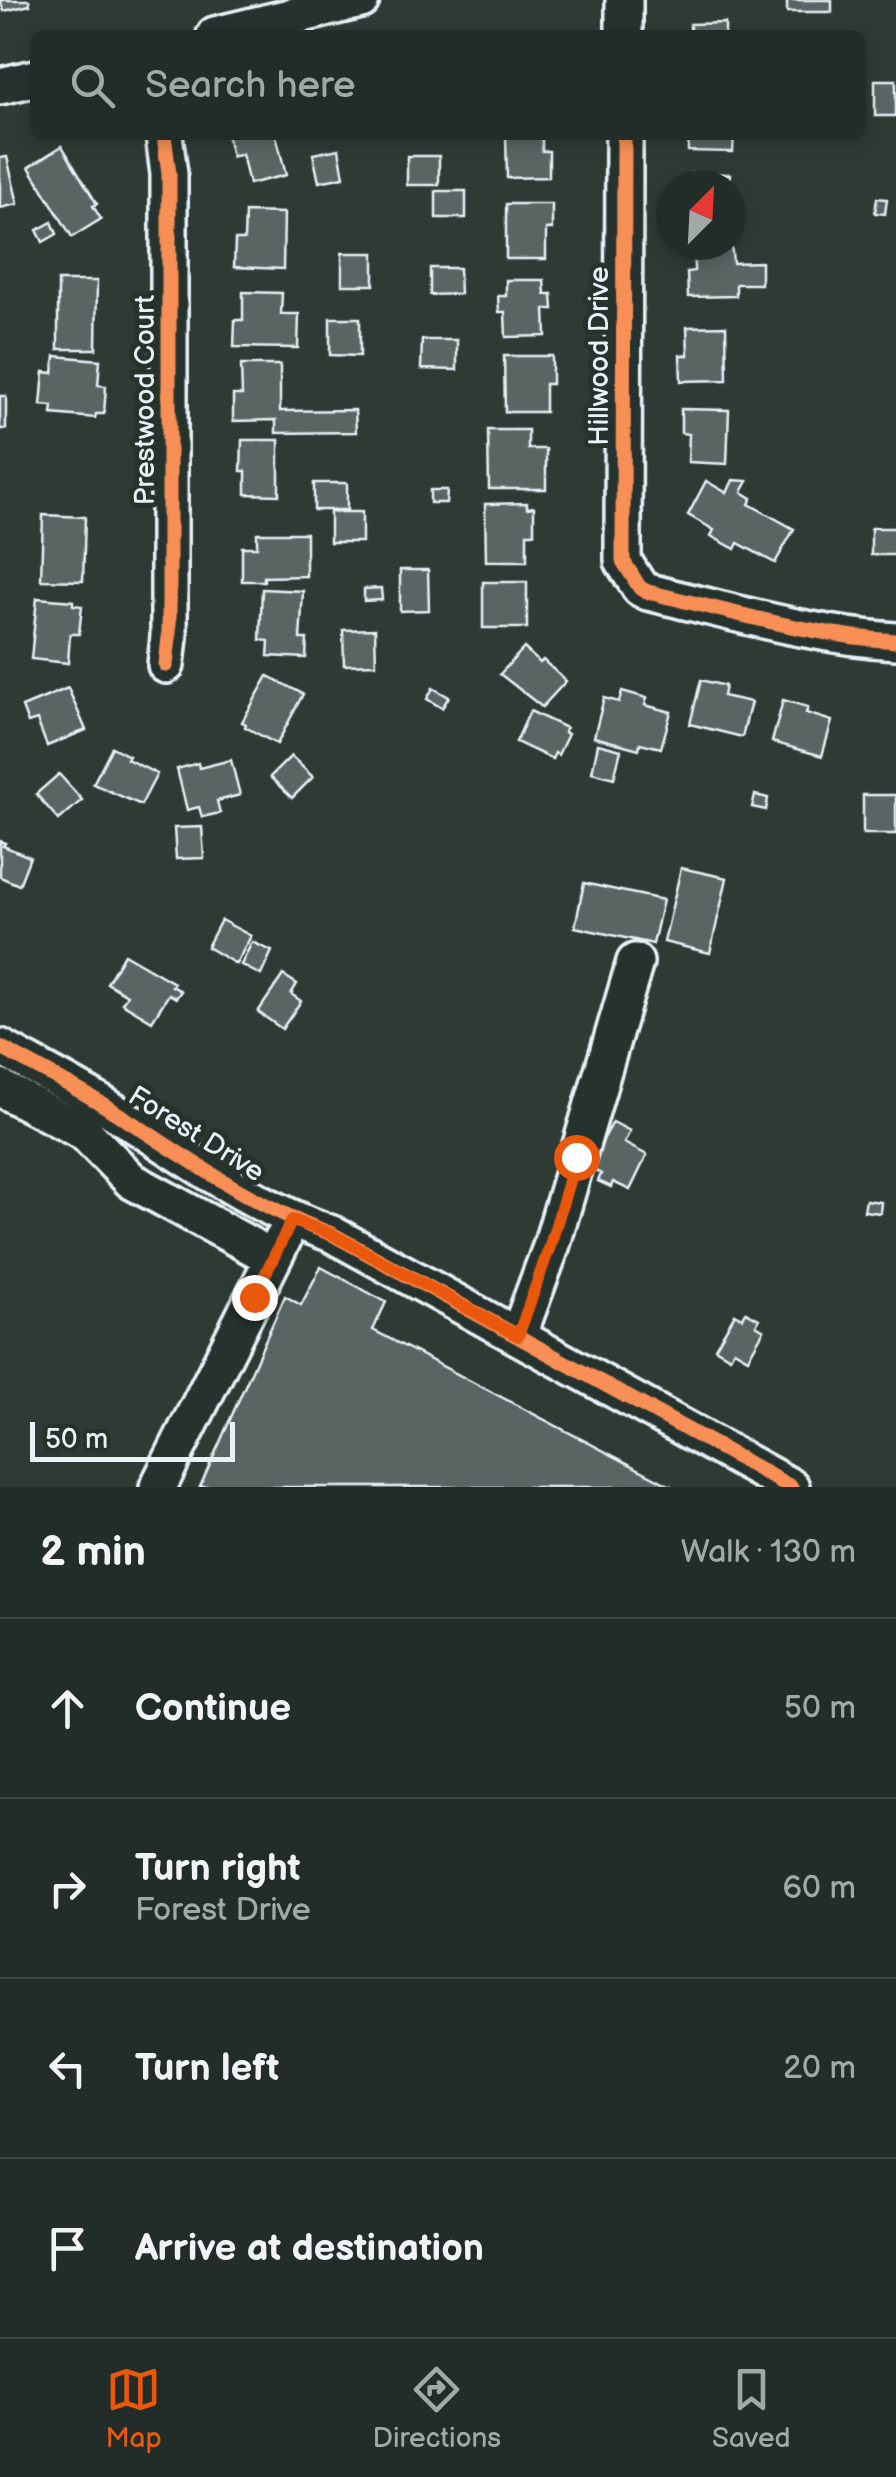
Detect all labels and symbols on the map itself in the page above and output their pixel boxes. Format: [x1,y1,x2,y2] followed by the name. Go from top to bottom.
[656,170,746,260] north arrow
[583,266,616,446] street label: Hillwood Drive
[129,294,162,505] street label: Prestwood Court
[122,1080,270,1189] street label: Forest Drive
[554,1135,600,1181] route start
[232,1275,278,1321] route end
[30,1417,235,1462] scale bar

